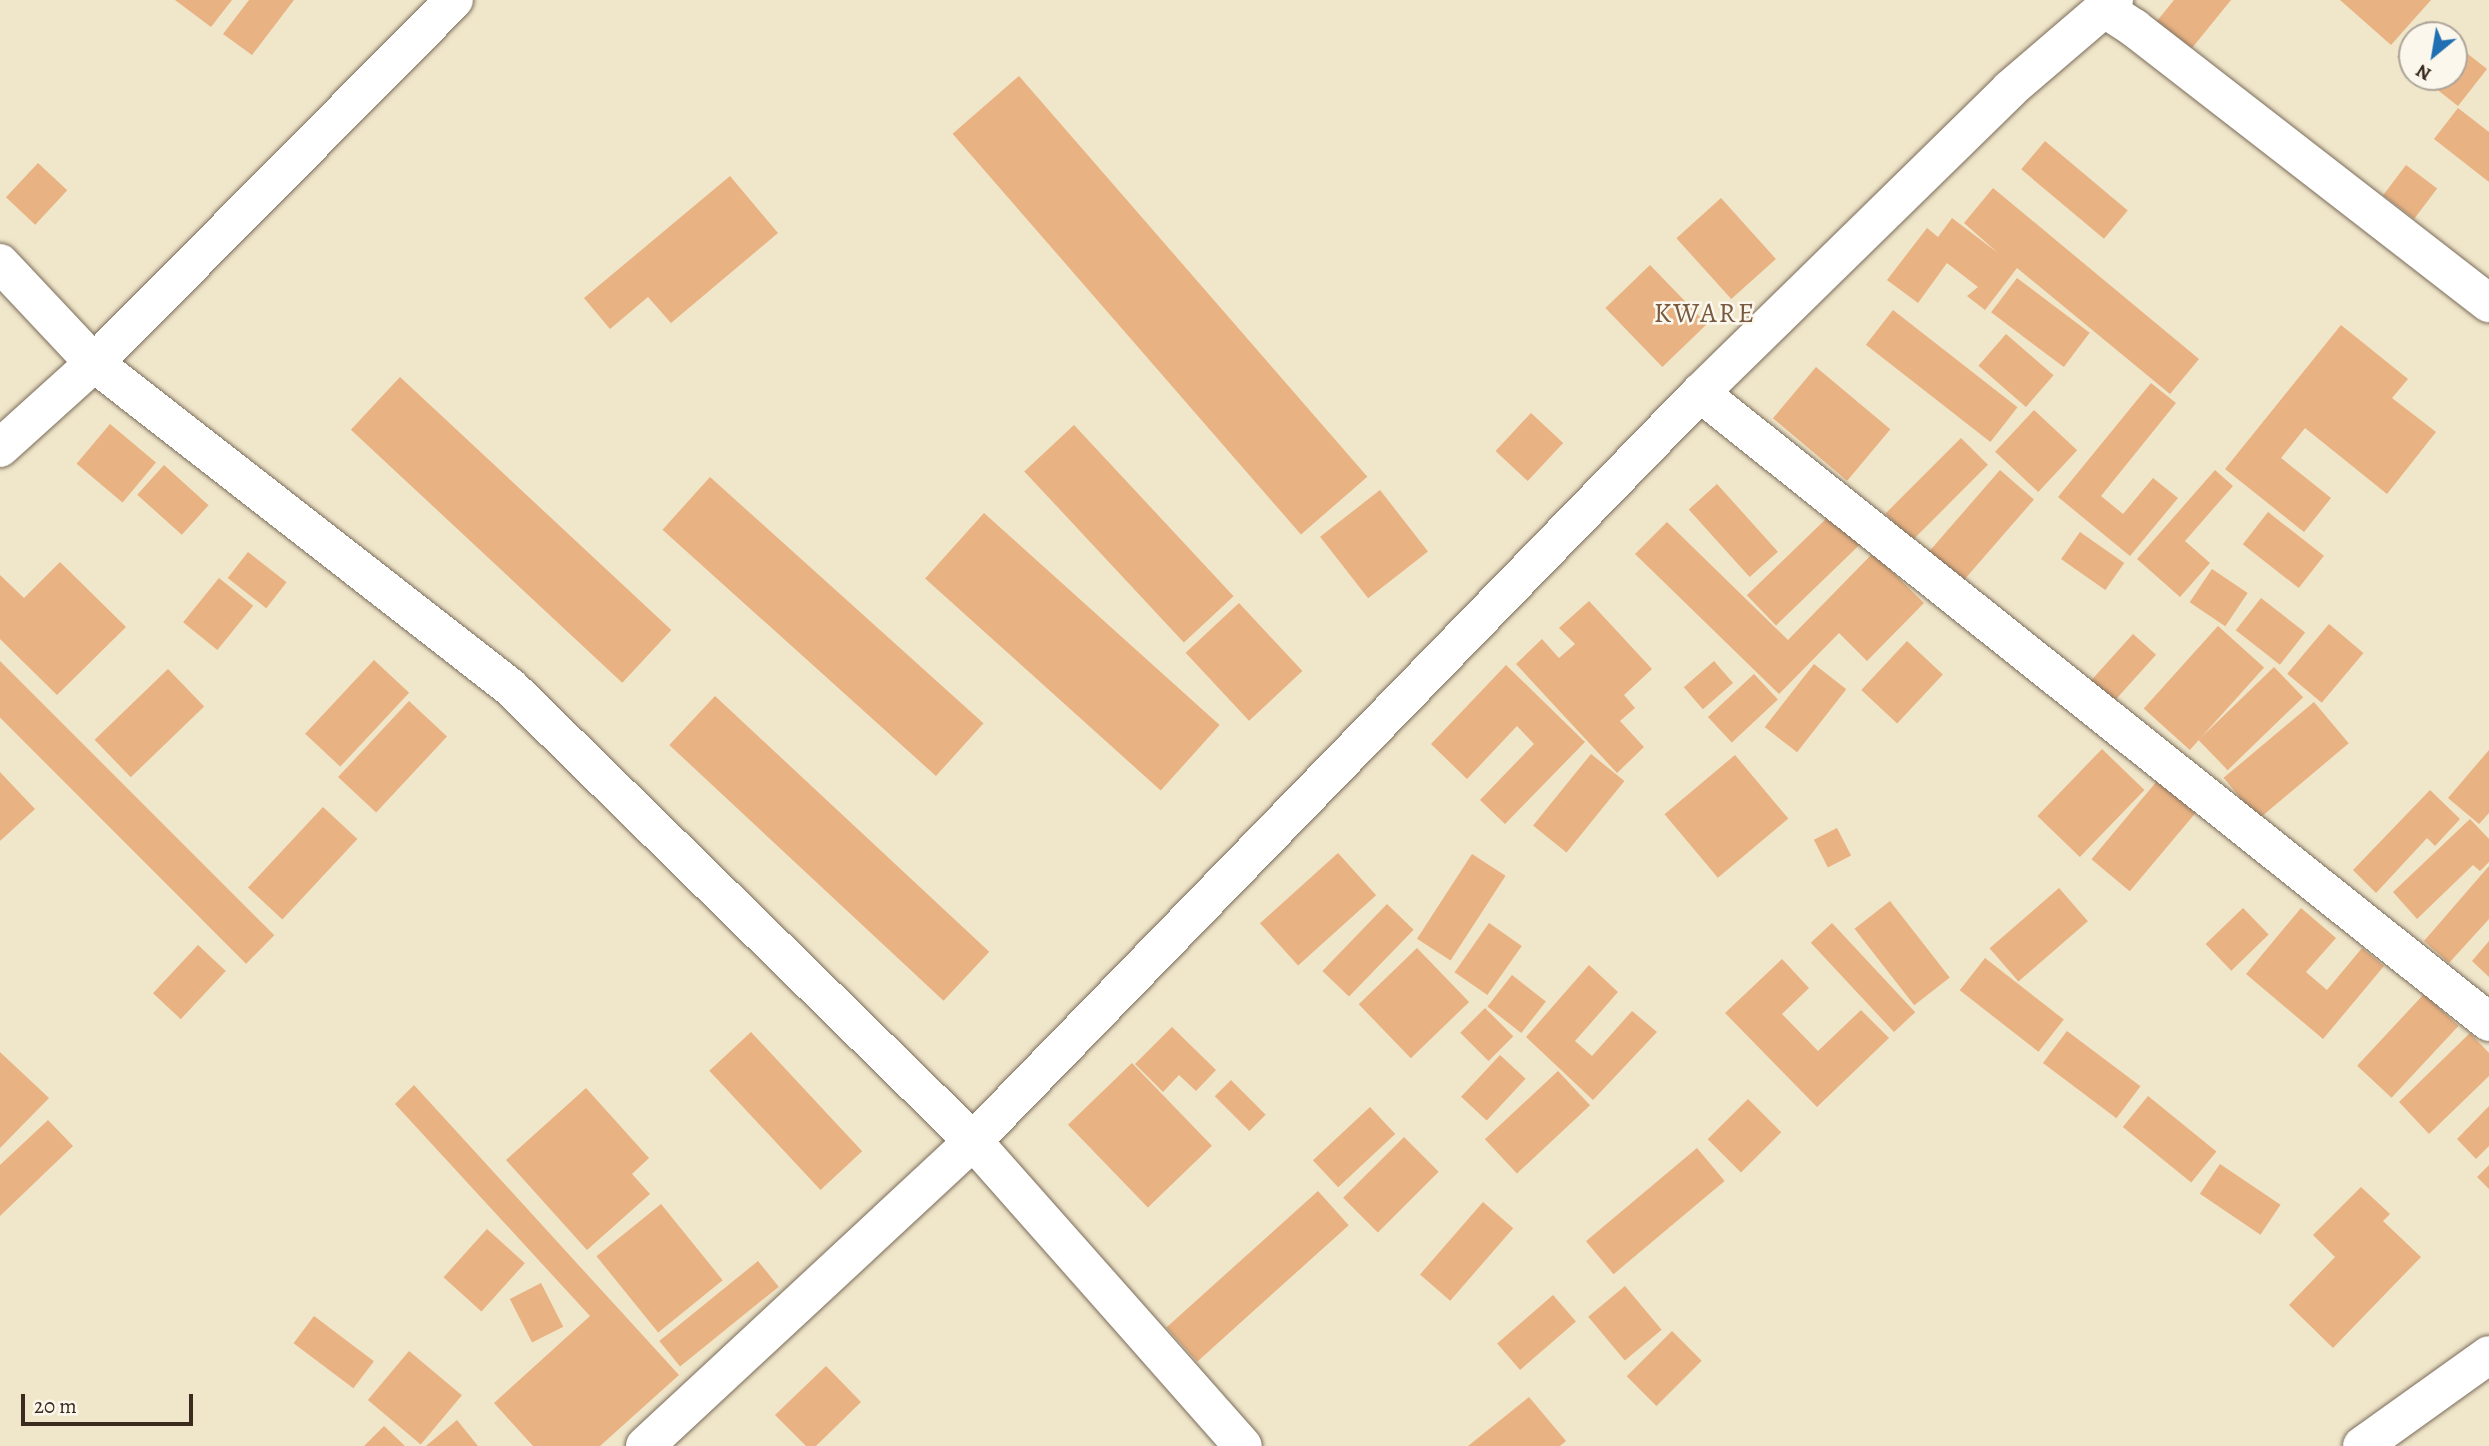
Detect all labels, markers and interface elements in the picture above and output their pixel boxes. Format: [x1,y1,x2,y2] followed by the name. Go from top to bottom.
[2398,21,2468,91] north arrow
[2411,58,2436,87] text: N
[1654,296,1756,330] district label: KWARE
[24,1380,196,1424] scale bar
[34,1392,77,1420] text: 20 m

